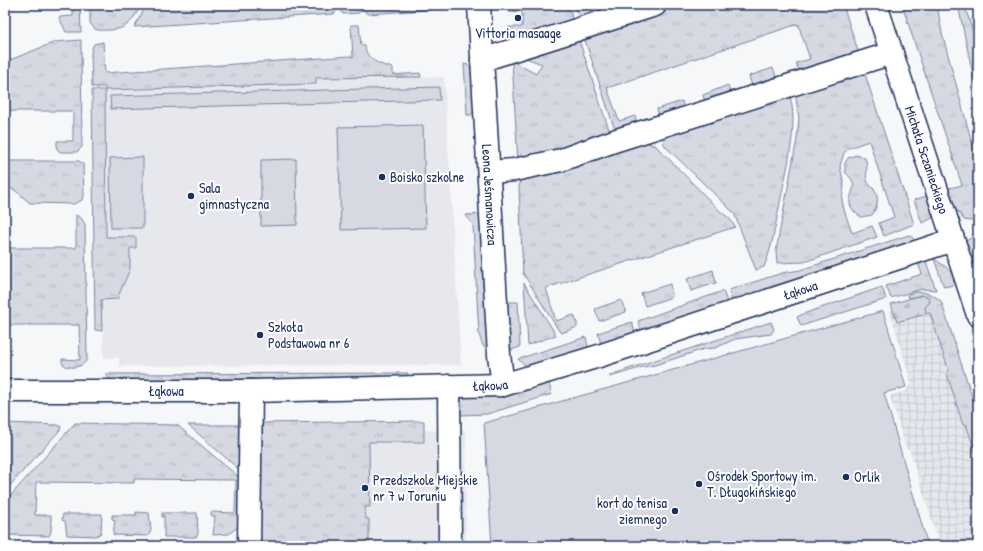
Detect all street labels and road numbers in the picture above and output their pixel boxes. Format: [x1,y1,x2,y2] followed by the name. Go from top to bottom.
[901,103,954,216] street label: Michała Sczanieckiego
[478,144,503,246] street label: Leona Jeśmanowicza
[780,275,820,304] street label: Łąkowa
[472,374,510,395] street label: Łąkowa
[148,381,184,400] street label: Łąkowa

